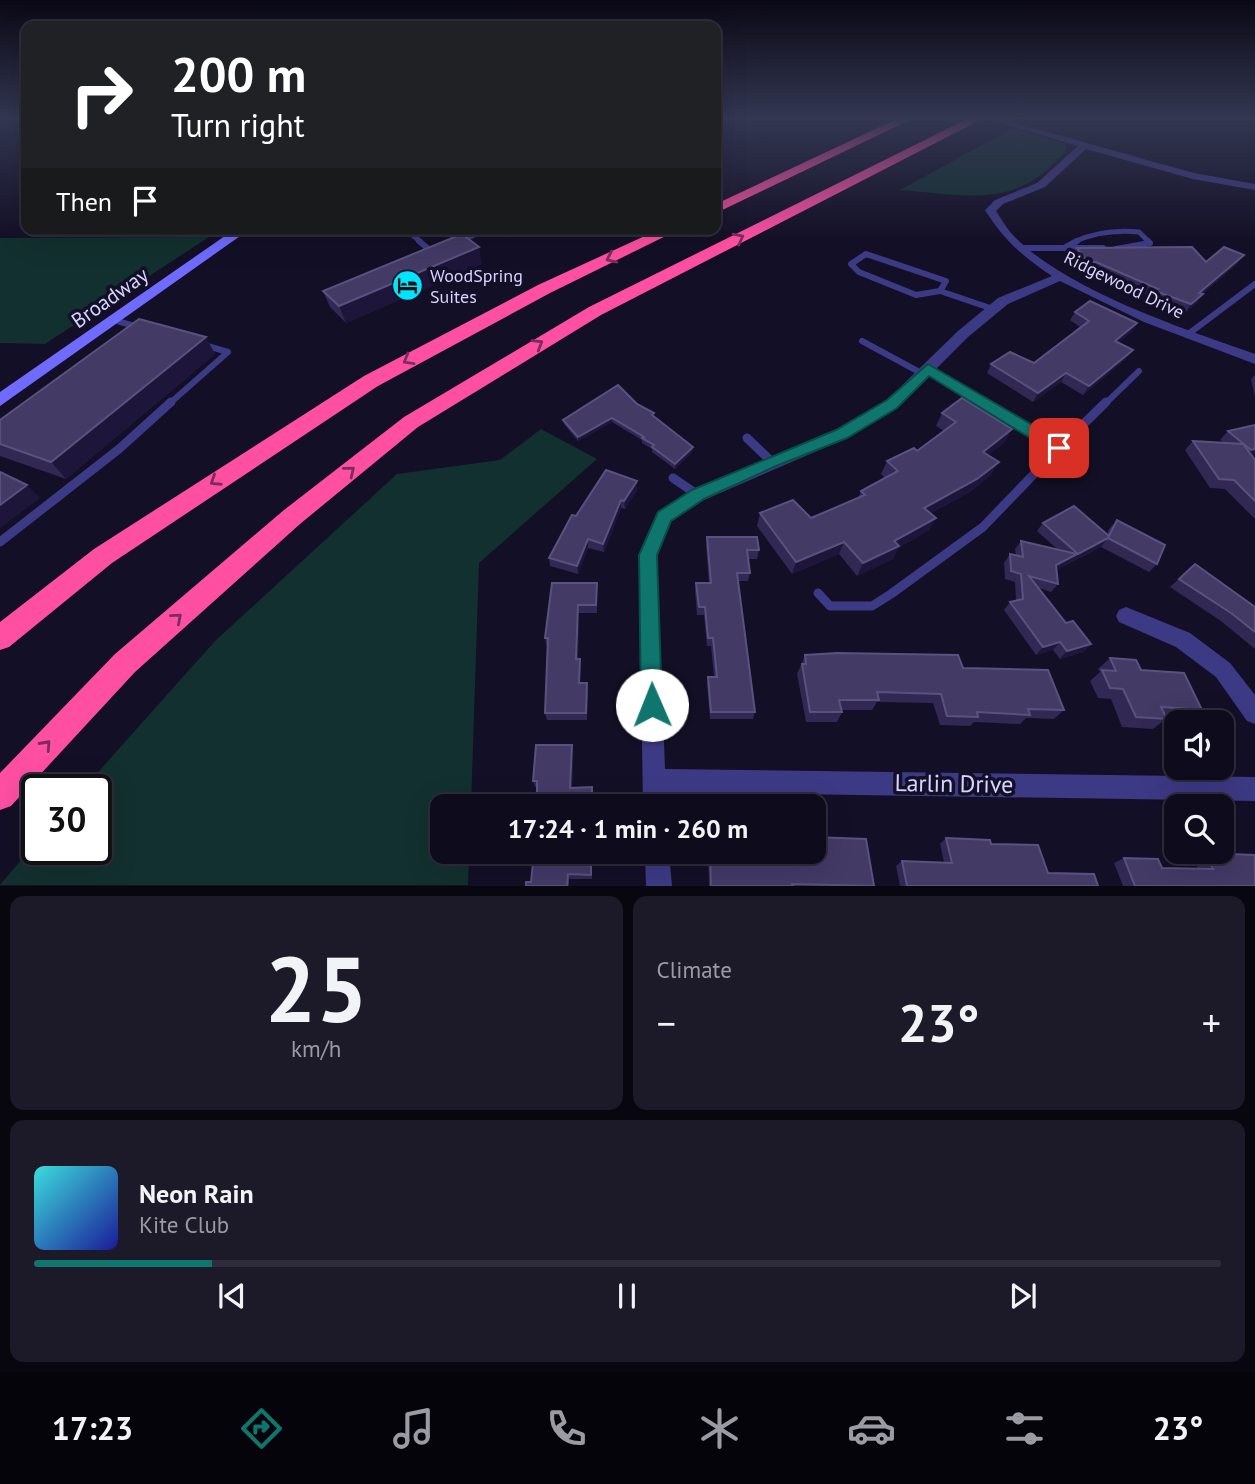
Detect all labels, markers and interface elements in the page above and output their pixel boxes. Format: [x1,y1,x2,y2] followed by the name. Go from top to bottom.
[171,42,306,106] text: 200 m
[56,49,147,140] icon: right
[171,104,305,146] text: Turn right
[126,182,164,220] icon: arrive
[56,185,112,218] text: Then
[732,232,744,246] one-way arrow
[1060,246,1188,324] street label: Ridgewood Drive
[606,250,618,264] one-way arrow
[66,261,154,334] street label: Broadway
[430,264,523,308] place label: WoodSpring Suites
[390,269,424,303] hotel icon: WoodSpring Suites
[531,339,544,352] one-way arrow
[403,352,415,365] one-way arrow
[1029,418,1089,478] pin
[1040,429,1078,467] icon: arrive
[342,466,354,479] one-way arrow
[210,473,223,486] one-way arrow
[168,614,181,626] one-way arrow
[615,668,689,742] position arrow
[1164,710,1234,864] map controls
[1164,710,1234,780] button: sound
[38,740,50,753] one-way arrow
[894,767,1014,800] street label: Larlin Drive
[21,774,112,865] speed limit sign: 30
[1164,794,1234,864] button: search
[508,812,748,845] text: 17:24 · 1 min · 260 m
[265,929,368,1047] text: 25
[657,955,732,984] text: Climate
[898,989,980,1056] text: 23°
[657,998,676,1047] text: −
[1202,998,1221,1047] text: +
[291,1034,341,1063] text: km/h
[139,1177,254,1210] text: Neon Rain
[139,1210,229,1239] text: Kite Club
[213,1277,251,1315] icon: previous
[608,1277,646,1315] icon: pause
[1004,1277,1042,1315] icon: next
[237,1404,286,1453] icon: directions
[389,1404,438,1453] icon: music
[542,1404,591,1453] icon: phone
[695,1404,744,1453] icon: climate
[847,1404,896,1453] icon: car
[1000,1404,1049,1453] icon: filters
[52,1407,133,1449] text: 17:23
[1153,1407,1203,1449] text: 23°

